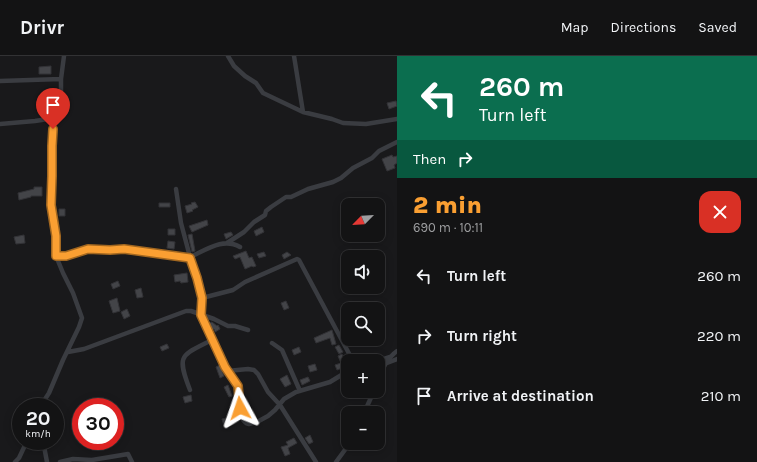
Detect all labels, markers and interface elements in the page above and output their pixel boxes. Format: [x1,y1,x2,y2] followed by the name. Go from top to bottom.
[20,17,64,39] text: Drivr
[561,19,589,36] text: Map
[611,19,676,36] text: Directions
[698,19,737,36] text: Saved
[479,70,564,103] text: 260 m
[413,72,465,124] icon: left
[36,88,70,129] pin
[42,94,64,116] icon: arrive
[479,104,547,126] text: Turn left
[454,148,476,170] icon: right
[413,150,446,168] text: Then
[413,191,482,219] text: 2 min
[699,191,741,233] button: close
[341,198,385,242] north arrow
[341,198,385,450] map controls
[413,220,483,235] text: 690 m · 10:11
[341,250,385,294] button: sound
[413,265,435,287] icon: left
[447,267,506,285] text: Turn left
[697,267,741,285] text: 260 m
[341,302,385,346] button: search
[413,325,435,347] icon: right
[447,327,517,345] text: Turn right
[697,327,741,345] text: 220 m
[341,354,385,398] button: +
[413,385,435,407] icon: arrive
[219,387,261,429] position arrow
[447,387,594,405] text: Arrive at destination
[701,387,741,405] text: 210 m
[72,398,124,450] speed limit sign: 30
[341,406,385,450] button: −
[26,407,50,430] text: 20
[25,428,51,440] text: km/h

